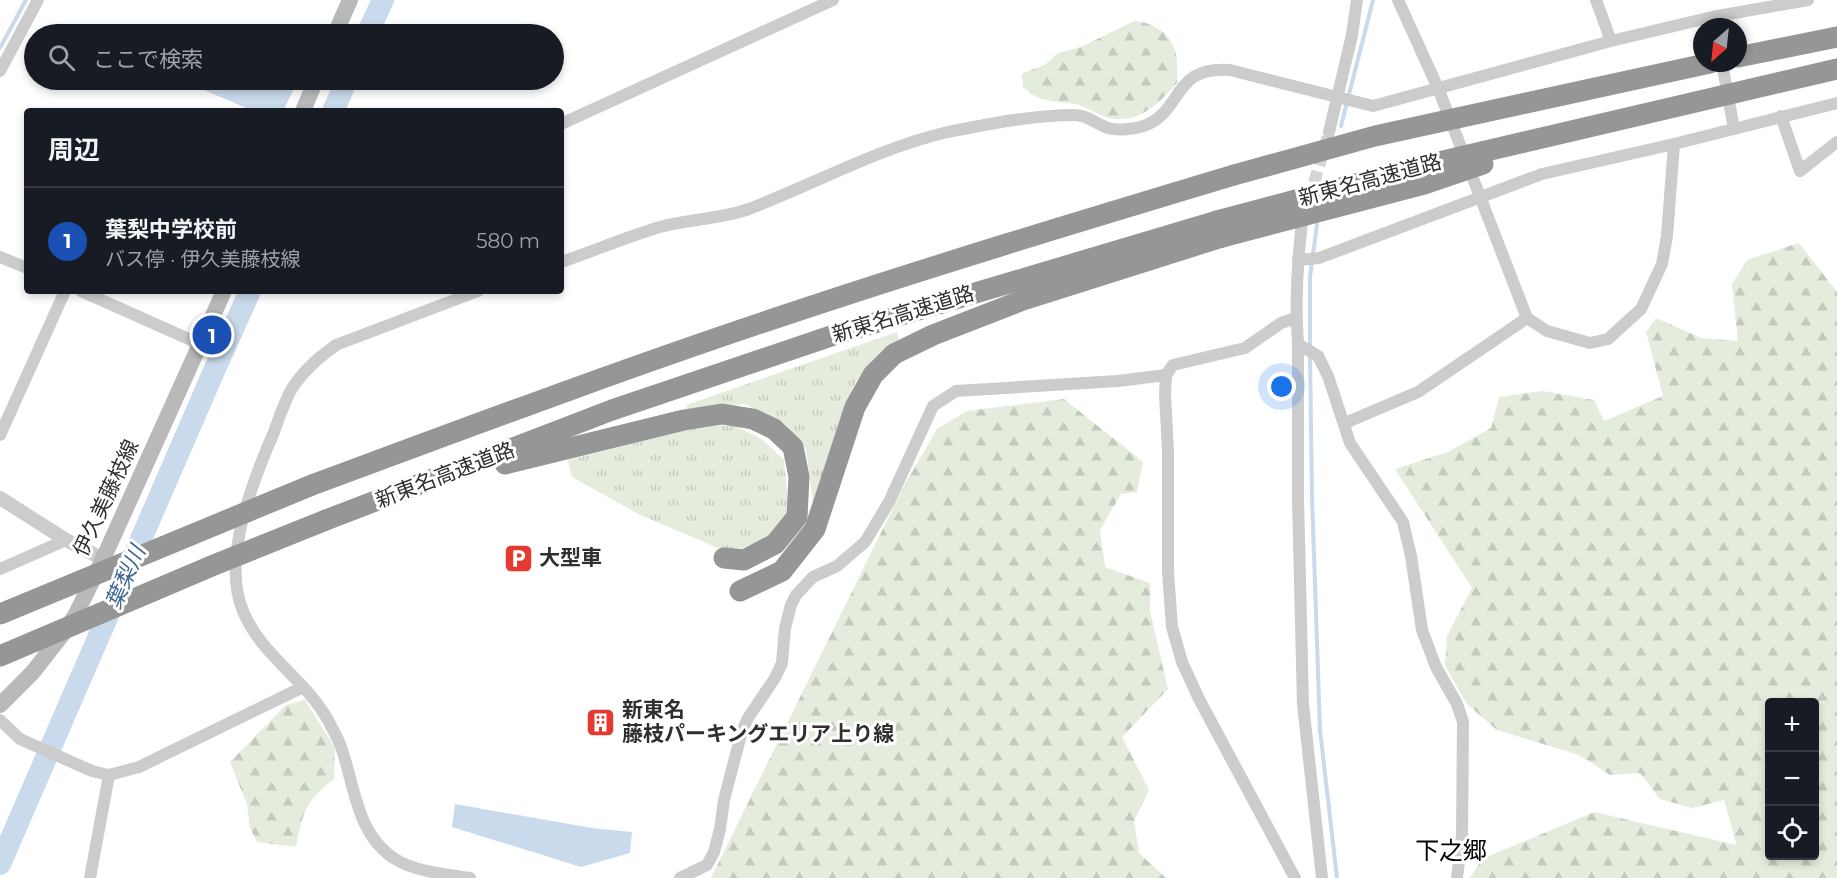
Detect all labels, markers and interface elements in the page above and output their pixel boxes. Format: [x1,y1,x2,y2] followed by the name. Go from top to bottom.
[1693,18,1747,72] north arrow
[24,24,564,90] search box
[45,41,78,74] icon: search
[93,46,203,73] text: ここで検索
[48,134,100,166] text: 周辺
[1296,148,1444,211] street label: 新東名高速道路
[105,216,237,243] text: 葉梨中学校前
[64,229,71,253] text: 1
[476,229,540,253] text: 580 m
[105,247,301,271] text: バス停 · 伊久美藤枝線
[829,280,977,347] street label: 新東名高速道路
[192,312,232,358] pin: 1
[1267,372,1296,401] your location
[68,435,144,560] street label: 伊久美藤枝線
[372,437,518,513] street label: 新東名高速道路
[100,540,152,613] water label: 葉梨川
[502,542,534,574] parking icon: 大型車
[539,545,602,570] place label: 大型車
[622,697,894,746] place label: 新東名 藤枝パーキングエリア上り線
[1765,698,1819,860] map controls
[1765,698,1819,752] button: +
[585,706,617,738] building icon: 新東名 藤枝パーキングエリア上り線
[1765,752,1819,806] button: −
[1765,806,1819,860] button: locate
[1415,836,1487,865] district label: 下之郷

